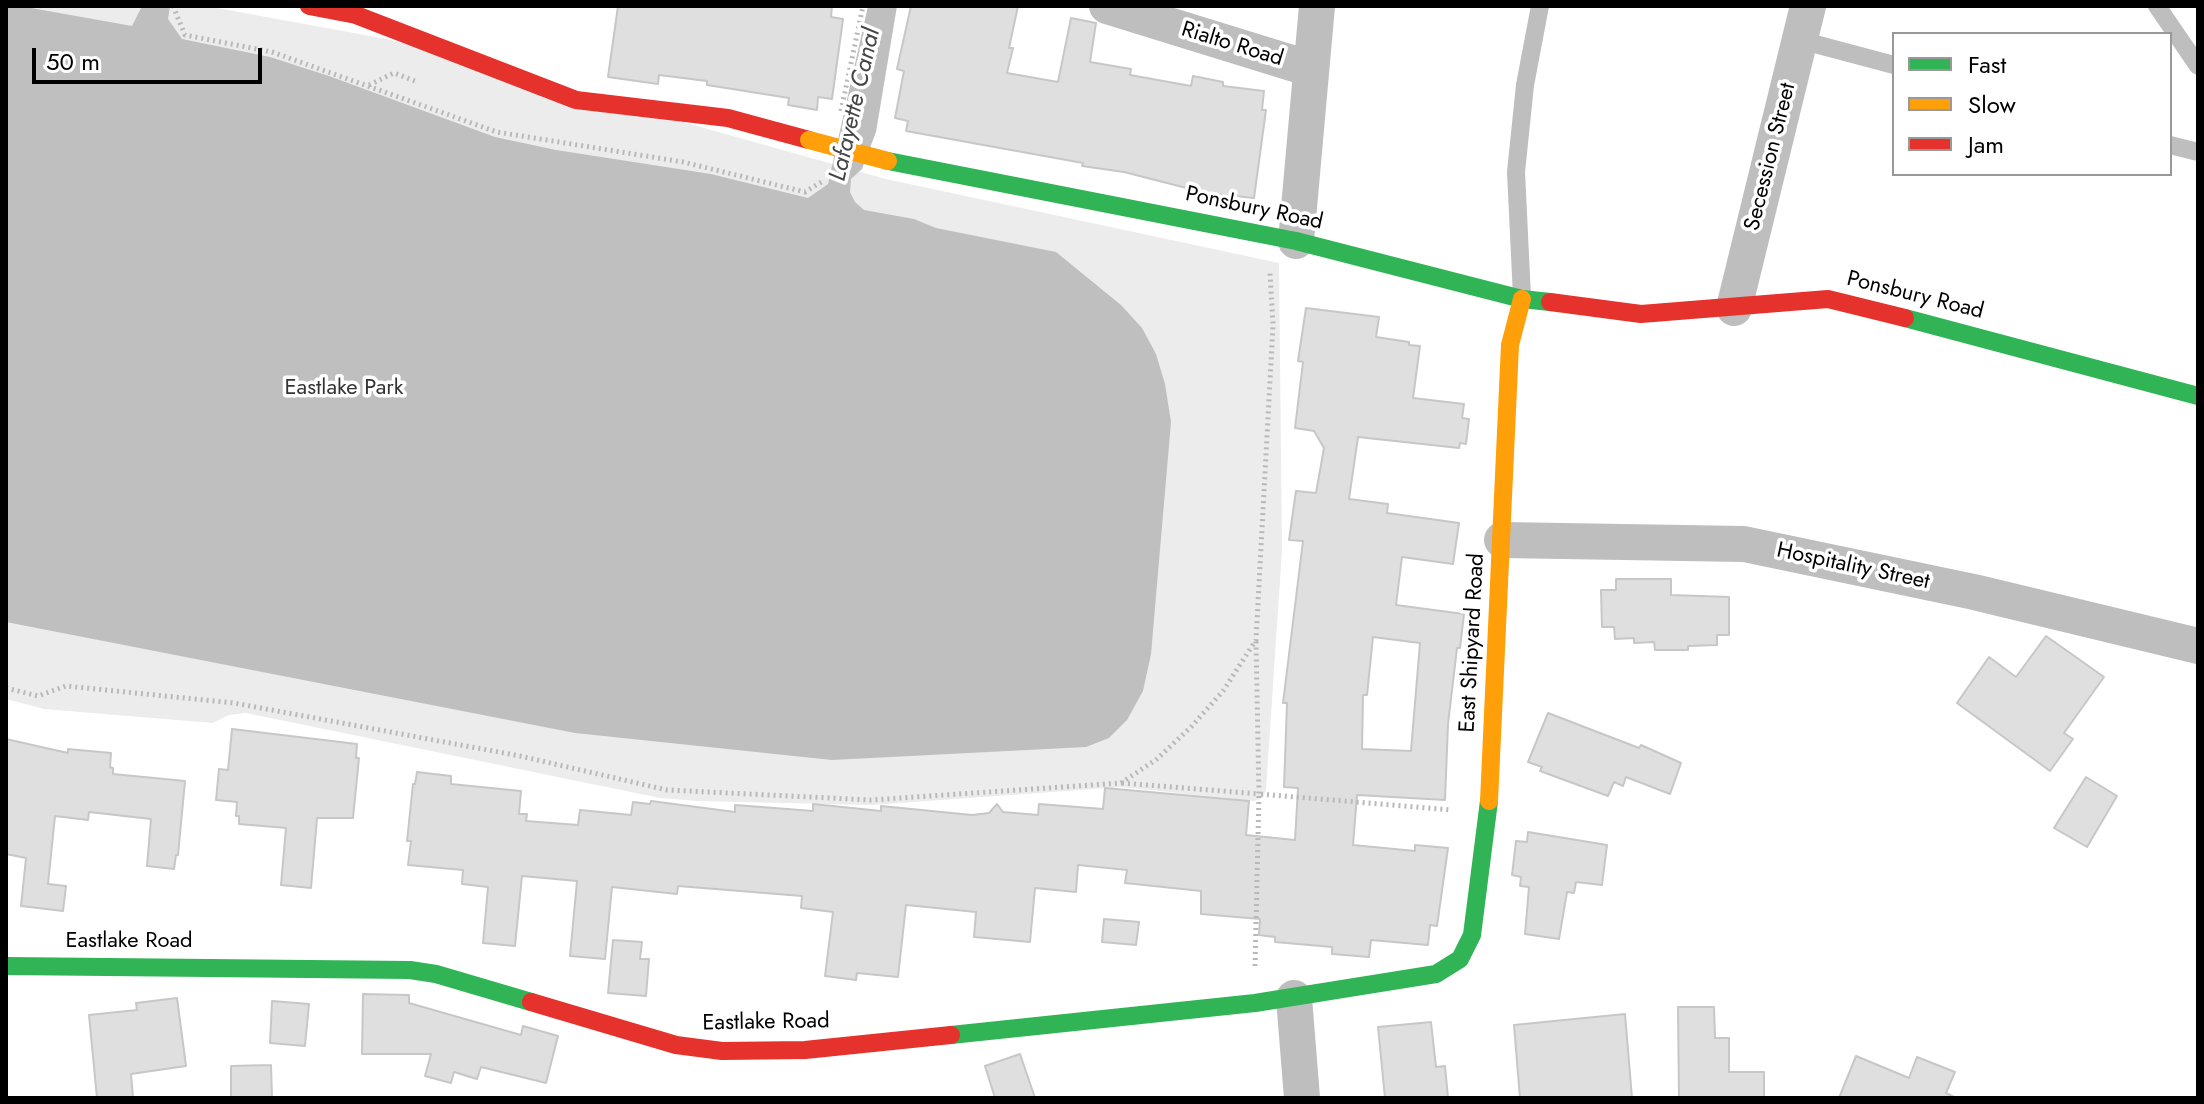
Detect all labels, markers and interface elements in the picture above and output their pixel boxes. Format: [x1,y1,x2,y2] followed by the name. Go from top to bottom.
[1178,17,1286,73] street label: Rialto Road
[824,26,888,184] water label: Lafayette Canal
[36,32,266,82] scale bar
[1892,32,2172,176] legend
[46,44,100,79] text: 50 m
[1968,47,2006,82] text: Fast
[1740,80,1802,234] street label: Secession Street
[1968,87,2016,122] text: Slow
[1968,127,2004,162] text: Jam
[1183,182,1325,236] street label: Ponsbury Road
[1844,266,1986,326] street label: Ponsbury Road
[285,376,403,402] park label: Eastlake Park
[1774,538,1932,596] street label: Hospitality Street
[1455,553,1491,733] street label: East Shipyard Road
[65,929,193,955] street label: Eastlake Road
[702,1009,830,1037] street label: Eastlake Road

